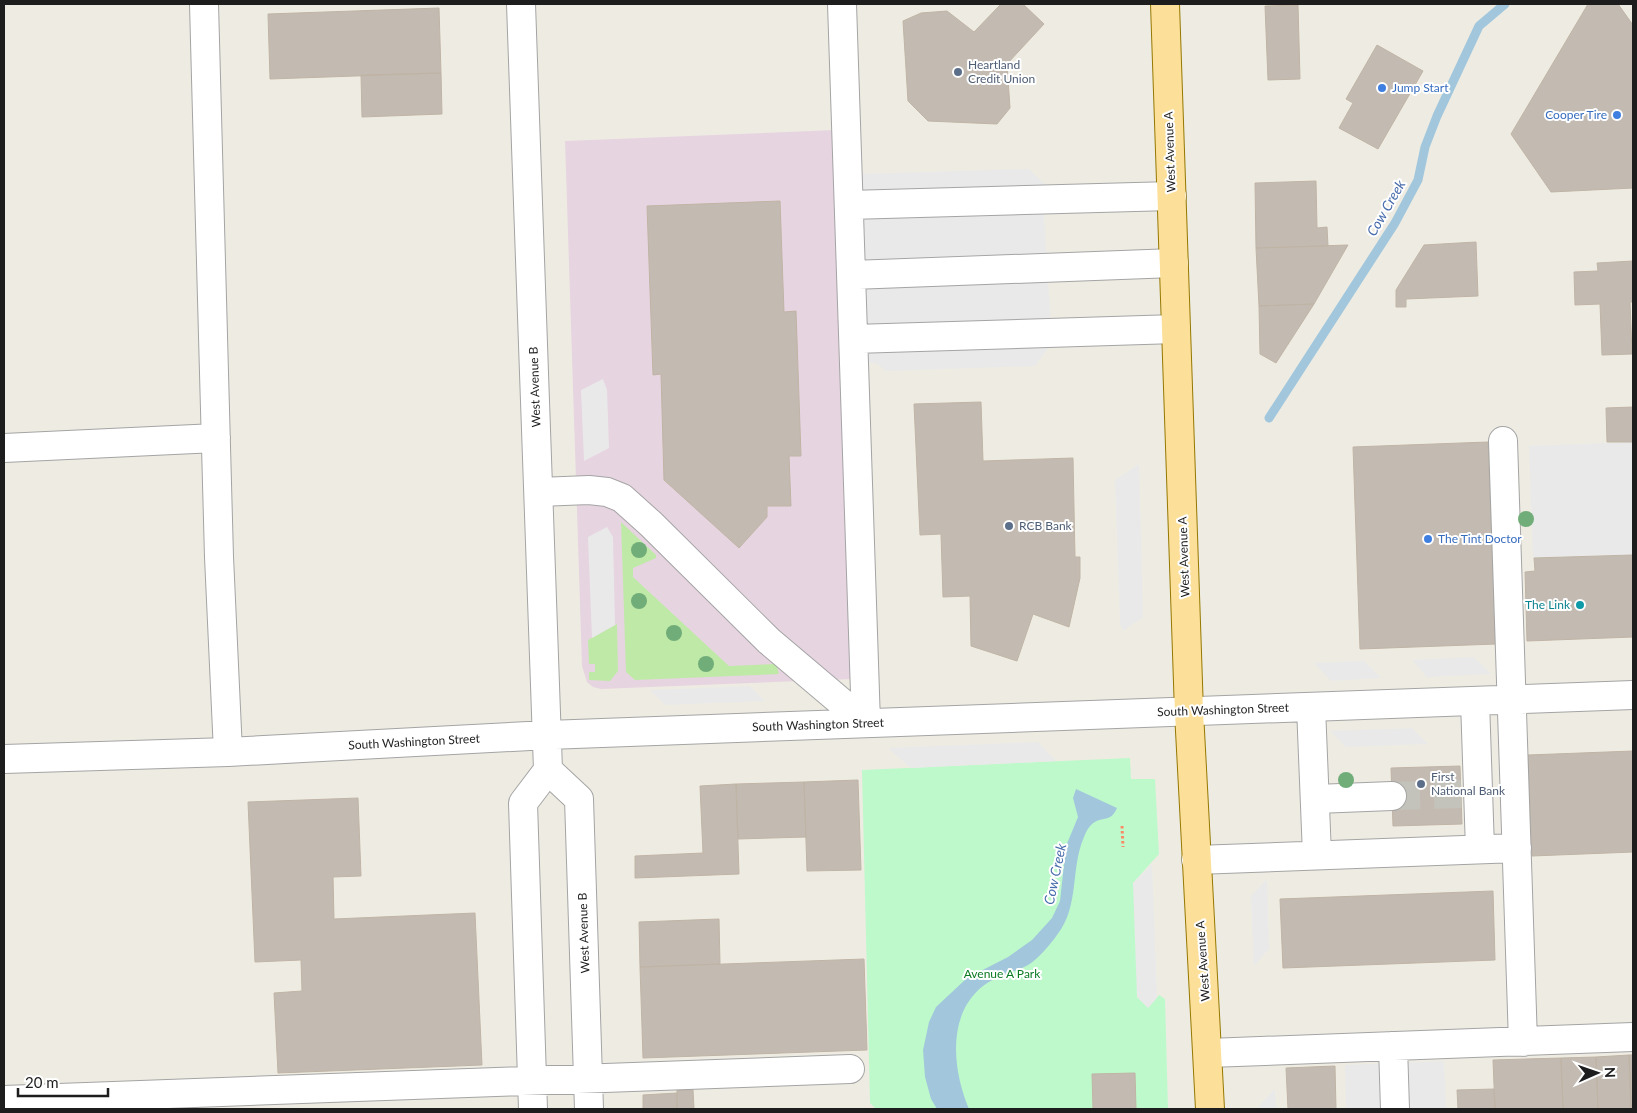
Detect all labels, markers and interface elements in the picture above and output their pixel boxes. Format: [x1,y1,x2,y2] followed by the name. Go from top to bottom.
[968,57,1035,86] place label: Heartland Credit Union
[952,66,964,78] marker: Heartland Credit Union
[1392,80,1449,95] place label: Jump Start
[1376,82,1388,94] marker: Jump Start
[1545,107,1607,122] place label: Cooper Tire
[1611,109,1623,121] marker: Cooper Tire
[1161,111,1178,193] street label: West Avenue A
[1363,176,1409,239] water label: Cow Creek
[526,346,543,428] street label: West Avenue B
[1175,516,1192,598] street label: West Avenue A
[1019,518,1073,533] place label: RCB Bank
[1003,520,1015,532] marker: RCB Bank
[1438,531,1522,546] place label: The Tint Doctor
[1422,533,1434,545] marker: The Tint Doctor
[1525,597,1571,612] place label: The Link
[1574,599,1586,611] marker: The Link
[1157,700,1290,719] street label: South Washington Street
[752,715,885,734] street label: South Washington Street
[348,731,481,752] street label: South Washington Street
[1431,769,1506,798] place label: First National Bank
[1415,778,1427,790] marker: First National Bank
[1040,841,1069,906] water label: Cow Creek
[575,892,592,974] street label: West Avenue B
[1192,919,1213,1002] street label: West Avenue A
[964,966,1041,981] park label: Avenue A Park
[1572,1048,1622,1098] north arrow
[18,1066,108,1098] scale bar
[1602,1067,1619,1078] text: N
[25,1073,59,1091] text: 20 m

